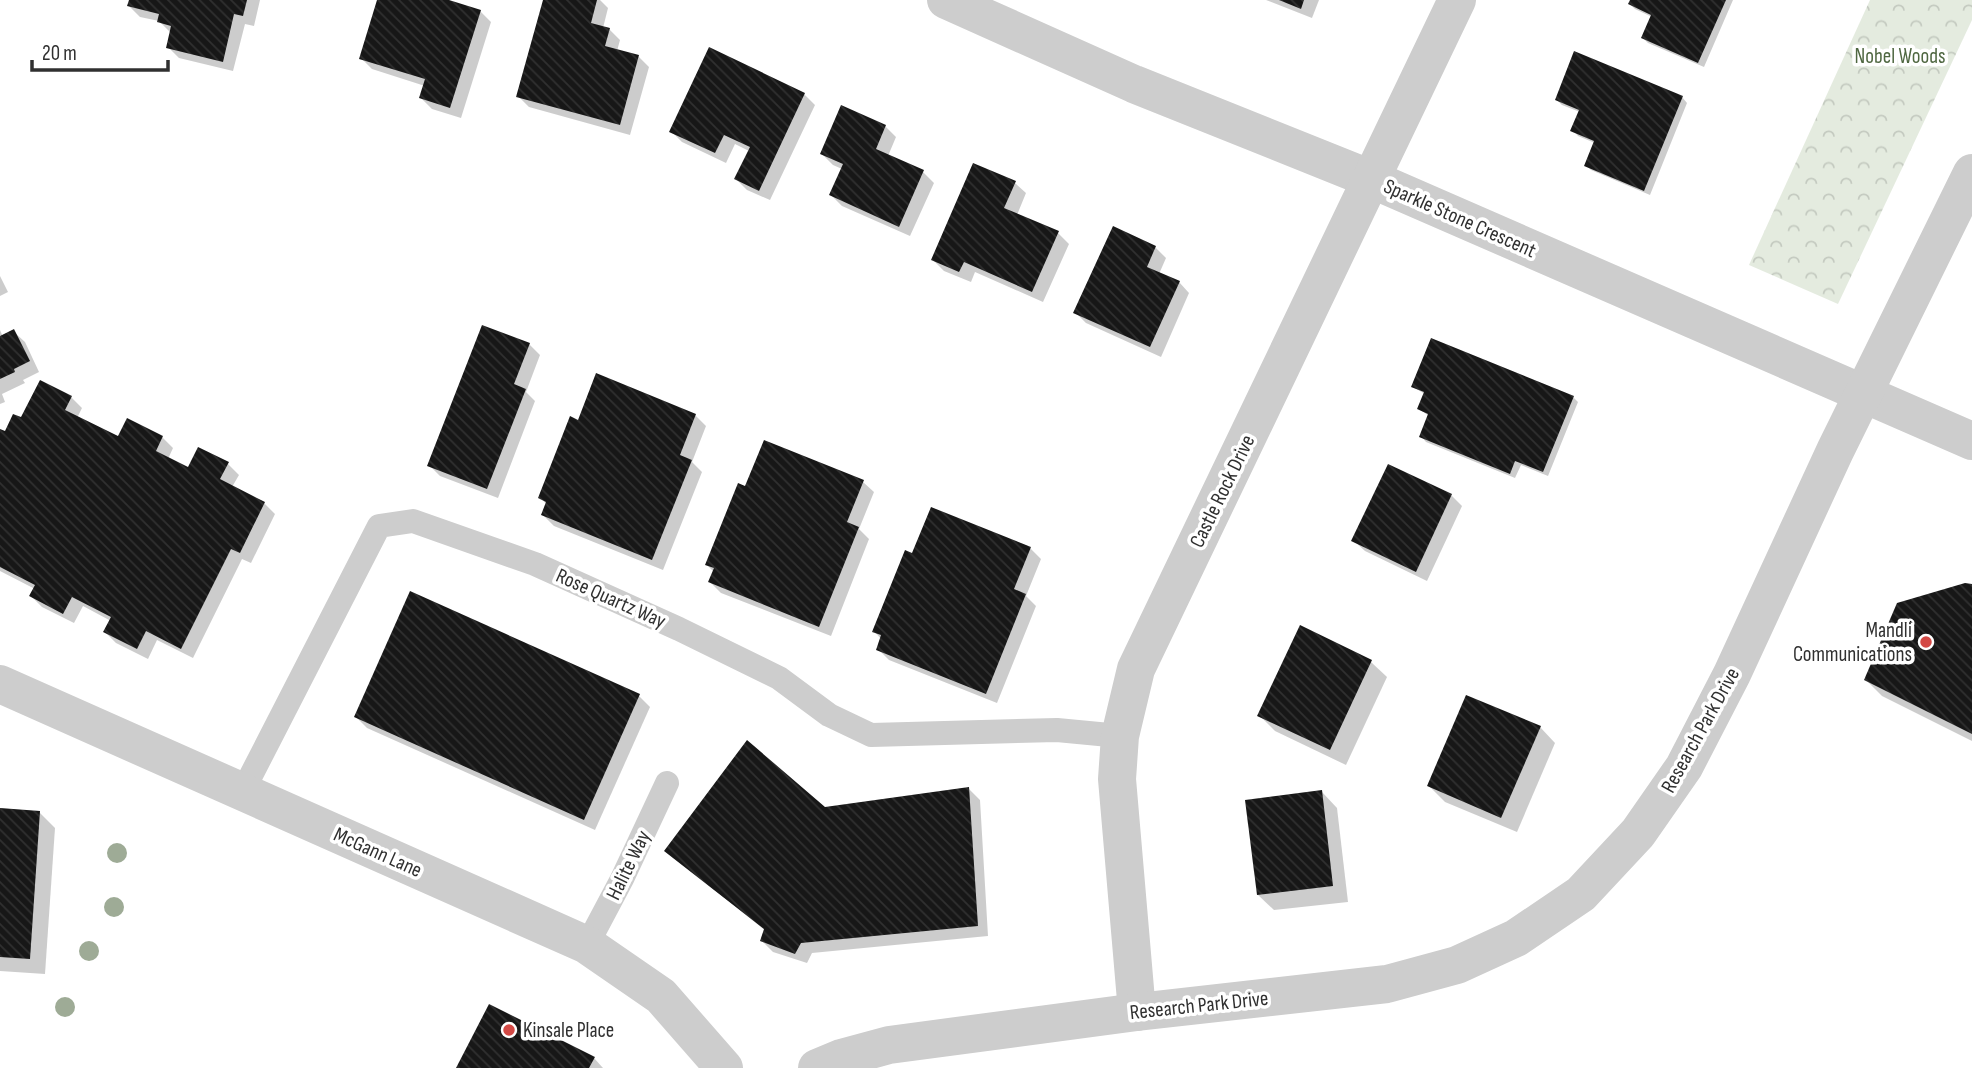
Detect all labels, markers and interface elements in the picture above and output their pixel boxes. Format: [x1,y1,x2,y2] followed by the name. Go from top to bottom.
[32,28,168,72] scale bar
[42,41,77,66] text: 20 m
[1855,44,1945,69] park label: Nobel Woods
[1380,174,1540,263] street label: Sparkle Stone Crescent
[1184,431,1260,552] street label: Castle Rock Drive
[552,563,670,634] street label: Rose Quartz Way
[1793,618,1912,667] place label: Mandli Communications
[1918,634,1934,650] marker: Mandli Communications
[1656,663,1745,797] street label: Research Park Drive
[330,822,426,883] street label: McGann Lane
[601,826,656,904] street label: Halite Way
[1129,986,1270,1025] street label: Research Park Drive
[523,1018,614,1043] place label: Kinsale Place
[501,1022,517,1038] marker: Kinsale Place

